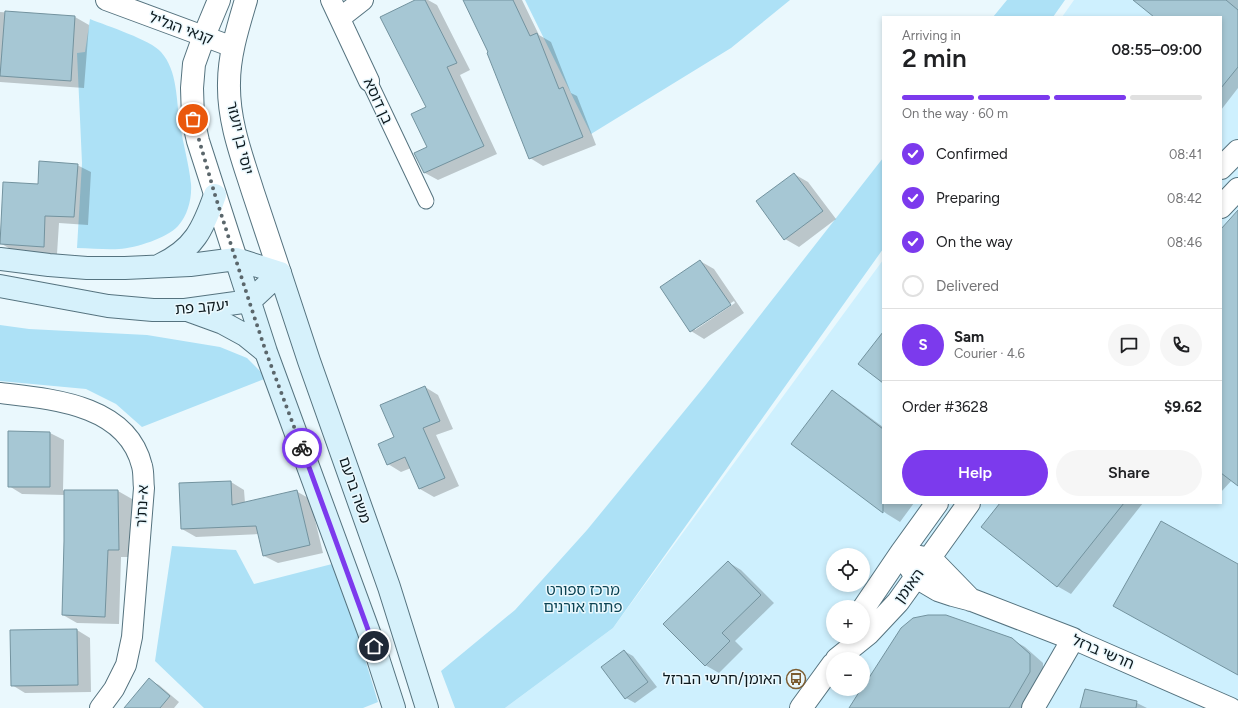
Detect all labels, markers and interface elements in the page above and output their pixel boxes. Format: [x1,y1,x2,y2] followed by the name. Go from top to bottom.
[146,8,216,48] street label: קנאי הגליל
[902,28,961,43] text: Arriving in
[1111,41,1202,59] text: 08:55–09:00
[902,42,967,74] text: 2 min
[360,75,397,127] street label: בן דוסא
[223,100,257,176] street label: יוסי בן יועזר
[176,102,210,136] pin
[902,106,1008,121] text: On the way · 60 m
[182,108,204,130] icon: bag
[902,143,924,165] icon: check
[936,145,1008,163] text: Confirmed
[1169,147,1202,162] text: 08:41
[902,187,924,209] icon: check
[936,189,1000,207] text: Preparing
[1167,191,1202,206] text: 08:42
[902,231,924,253] icon: check
[936,233,1013,251] text: On the way
[1167,235,1202,250] text: 08:46
[936,277,999,295] text: Delivered
[174,296,230,318] street label: יעקב פת
[1108,324,1150,366] button: chat
[1160,324,1202,366] button: phone
[954,328,984,346] text: Sam
[918,336,928,354] text: S
[954,346,1025,361] text: Courier · 4.6
[902,398,988,416] text: Order #3628
[1164,398,1202,416] text: $9.62
[282,428,322,468] courier
[291,437,313,459] icon: bike
[902,450,1048,496] button: Help
[1056,450,1202,496] button: Share
[335,454,375,526] street label: משה ברעם
[132,484,152,528] street label: א-נת'ר
[826,548,870,696] map controls
[826,548,870,592] button: locate
[890,565,928,607] street label: האומן
[544,581,622,616] park label: מרכז ספורט פתוח אורנים
[826,600,870,644] button: +
[357,629,391,663] pin
[1069,631,1137,673] street label: חרשי ברזל
[363,635,385,657] icon: home
[826,652,870,696] button: −
[785,668,807,690] bus stop icon: האומן/חרשי הברזל
[663,670,782,688] place label: האומן/חרשי הברזל

